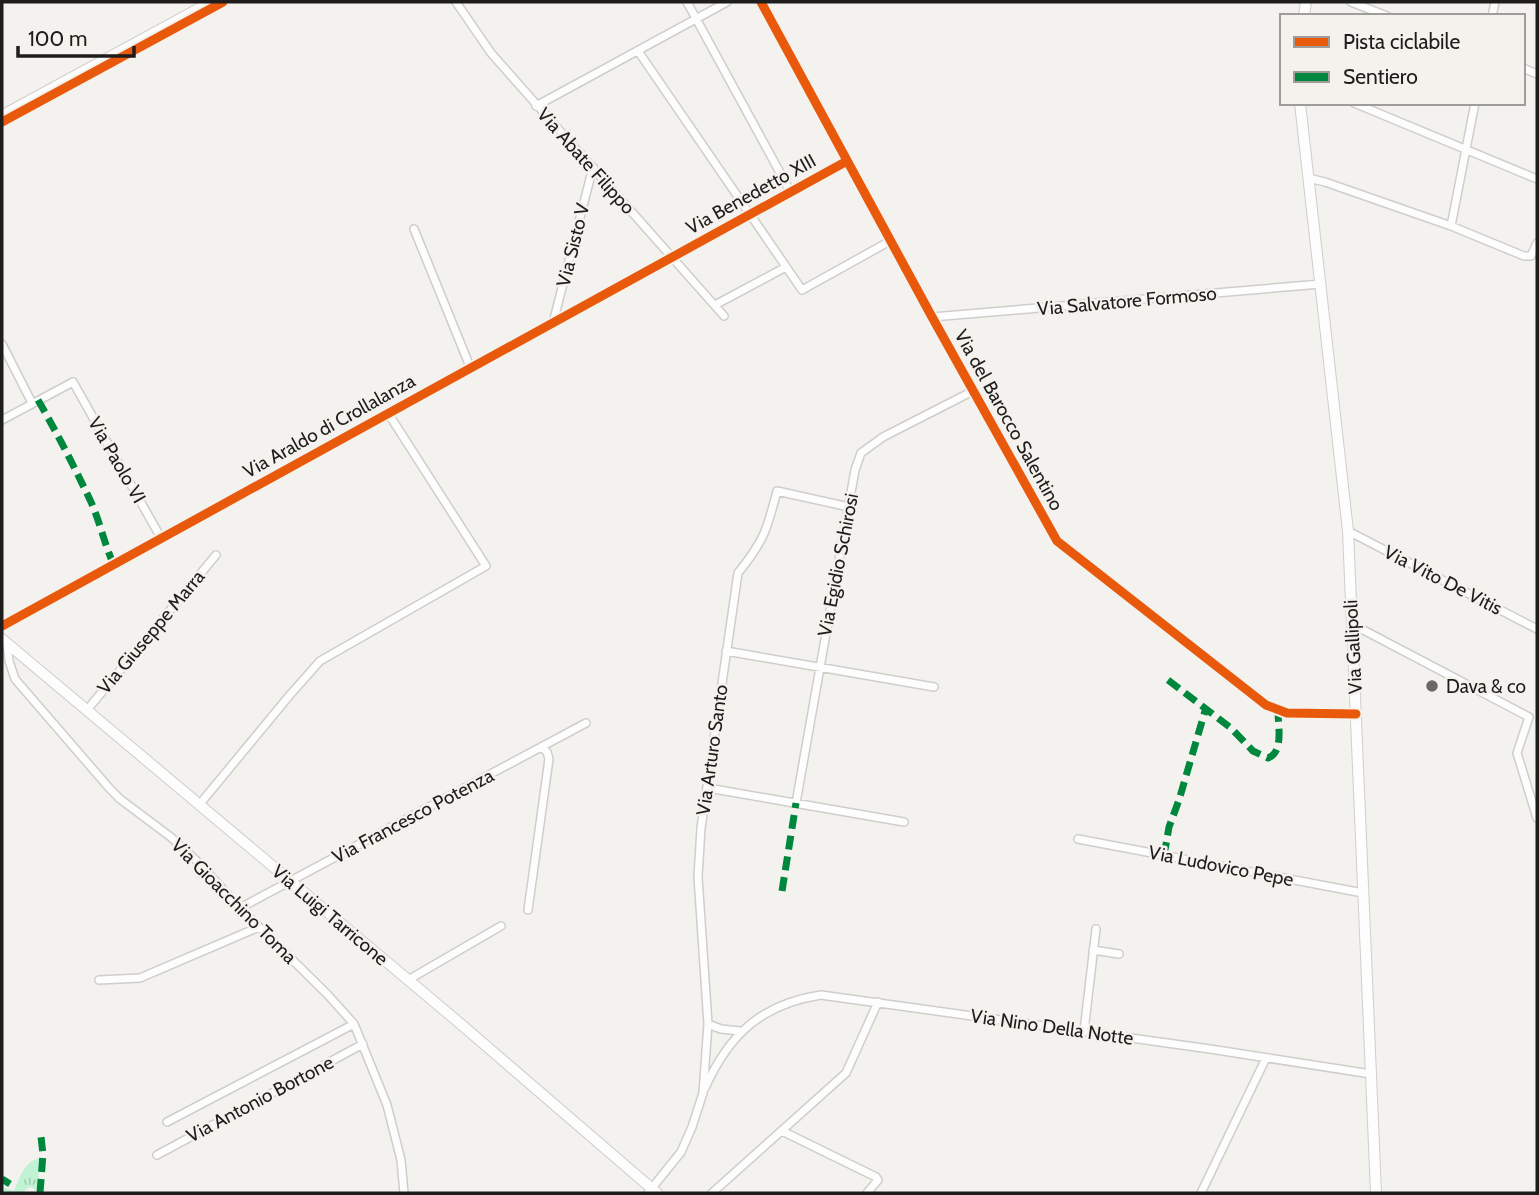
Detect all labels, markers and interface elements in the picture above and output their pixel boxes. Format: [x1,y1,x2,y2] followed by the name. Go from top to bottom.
[18,14,133,58] scale bar
[1280,14,1525,105] legend
[28,26,87,51] text: 100 m
[1343,29,1460,54] text: Pista ciclabile
[1343,64,1418,89] text: Sentiero
[532,103,640,219] street label: Via Abate Filippo
[682,149,820,239] street label: Via Benedetto XIII
[552,200,595,289] street label: Via Sisto V
[1036,282,1218,320] street label: Via Salvatore Formoso
[950,325,1068,515] street label: Via del Barocco Salentino
[239,369,419,483] street label: Via Araldo di Crollalanza
[83,413,151,507] street label: Via Paolo VI
[813,491,863,639] street label: Via Egidio Schirosi
[1380,540,1506,620] street label: Via Vito De Vitis
[92,565,210,699] street label: Via Giuseppe Marra
[1339,599,1367,695] street label: Via Gallipoli
[1446,675,1526,698] place label: Dava & co
[1424,678,1440,694] marker: Dava & co
[691,683,733,817] street label: Via Arturo Santo
[328,764,498,868] street label: Via Francesco Potenza
[167,834,301,968] street label: Via Gioacchino Toma
[1147,841,1296,891] street label: Via Ludovico Pepe
[267,860,393,971] street label: Via Luigi Tarricone
[969,1004,1135,1050] street label: Via Nino Della Notte
[183,1050,338,1147] street label: Via Antonio Bortone

